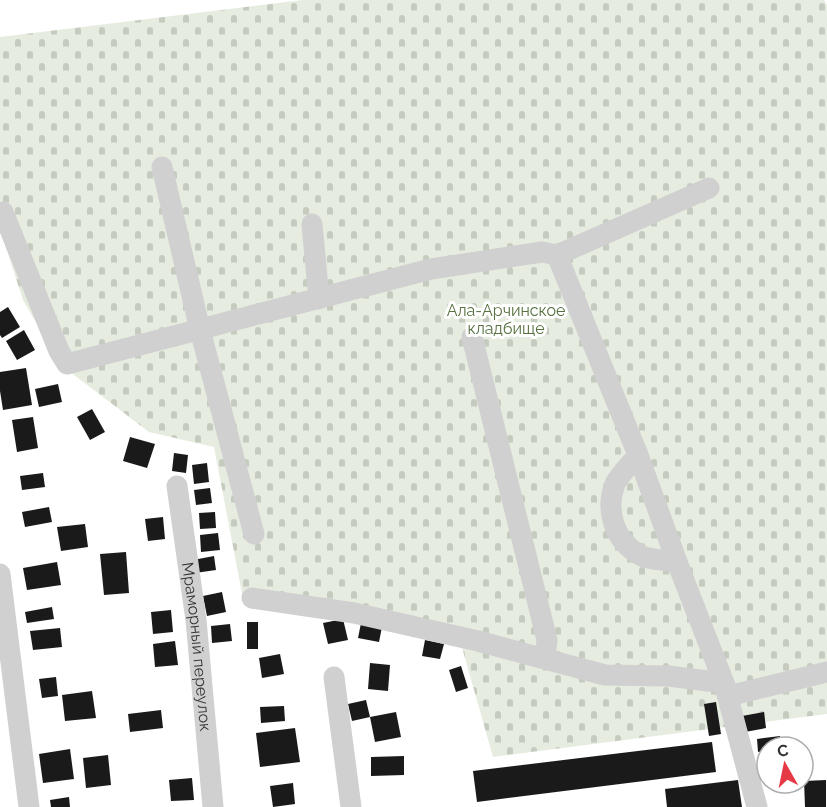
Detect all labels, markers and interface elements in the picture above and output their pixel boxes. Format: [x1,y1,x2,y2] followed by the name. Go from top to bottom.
[447,301,565,338] park label: Ала-Арчинское кладбище
[178,561,216,732] street label: Мраморный переулок
[755,735,815,795] north arrow
[776,740,790,761] text: С

